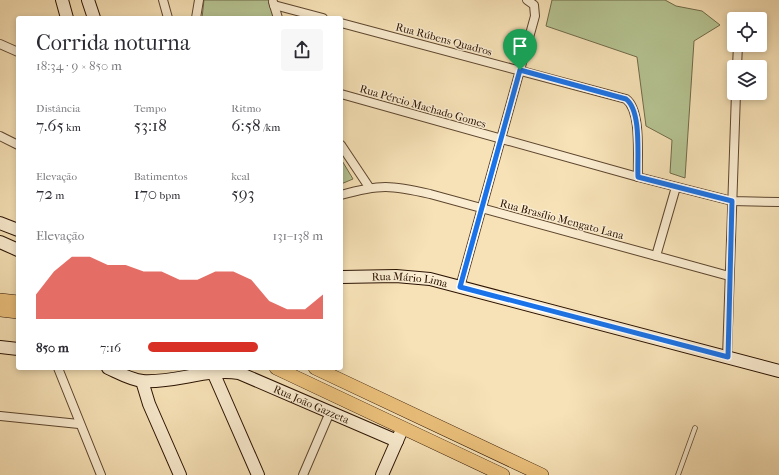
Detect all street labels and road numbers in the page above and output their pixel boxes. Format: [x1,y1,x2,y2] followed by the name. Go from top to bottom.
[394,20,494,59] street label: Rua Rúbens Quadros
[358,82,488,131] street label: Rua Pércio Machado Gomes
[499,197,626,243] street label: Rua Brasílio Mengato Lana
[372,270,450,291] street label: Rua Mário Lima
[271,383,352,427] street label: Rua João Gazzeta

